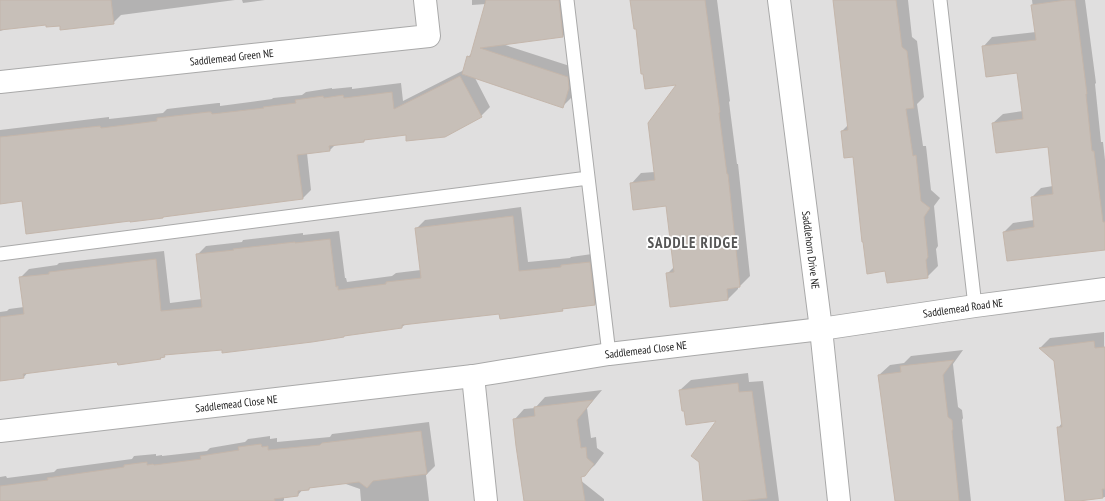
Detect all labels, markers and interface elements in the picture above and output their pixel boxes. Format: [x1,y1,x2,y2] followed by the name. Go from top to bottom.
[189,46,275,69] street label: Saddlemead Green NE
[799,210,823,290] street label: Saddlehorn Drive NE
[647,233,739,252] district label: SADDLE RIDGE
[922,295,1004,321] street label: Saddlemead Road NE
[604,338,688,362] street label: Saddlemead Close NE
[195,392,279,415] street label: Saddlemead Close NE

